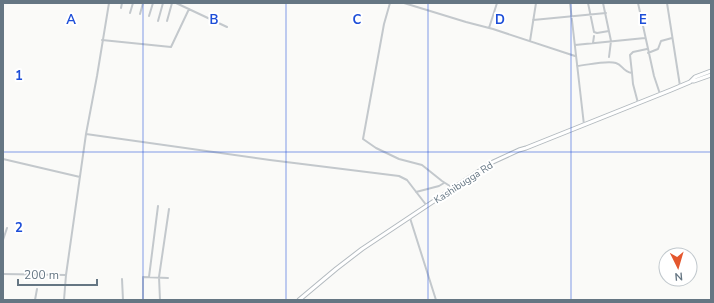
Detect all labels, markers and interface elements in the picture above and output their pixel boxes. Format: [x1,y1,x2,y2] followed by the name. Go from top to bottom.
[66,11,76,29] text: A
[210,11,219,29] text: B
[353,11,362,29] text: C
[495,11,505,29] text: D
[639,11,647,29] text: E
[15,67,23,85] text: 1
[431,158,496,207] street label: Kashibugga Rd
[15,219,23,237] text: 2
[658,247,698,287] north arrow
[18,261,97,287] scale bar
[24,267,59,283] text: 200 m
[674,269,684,284] text: N

